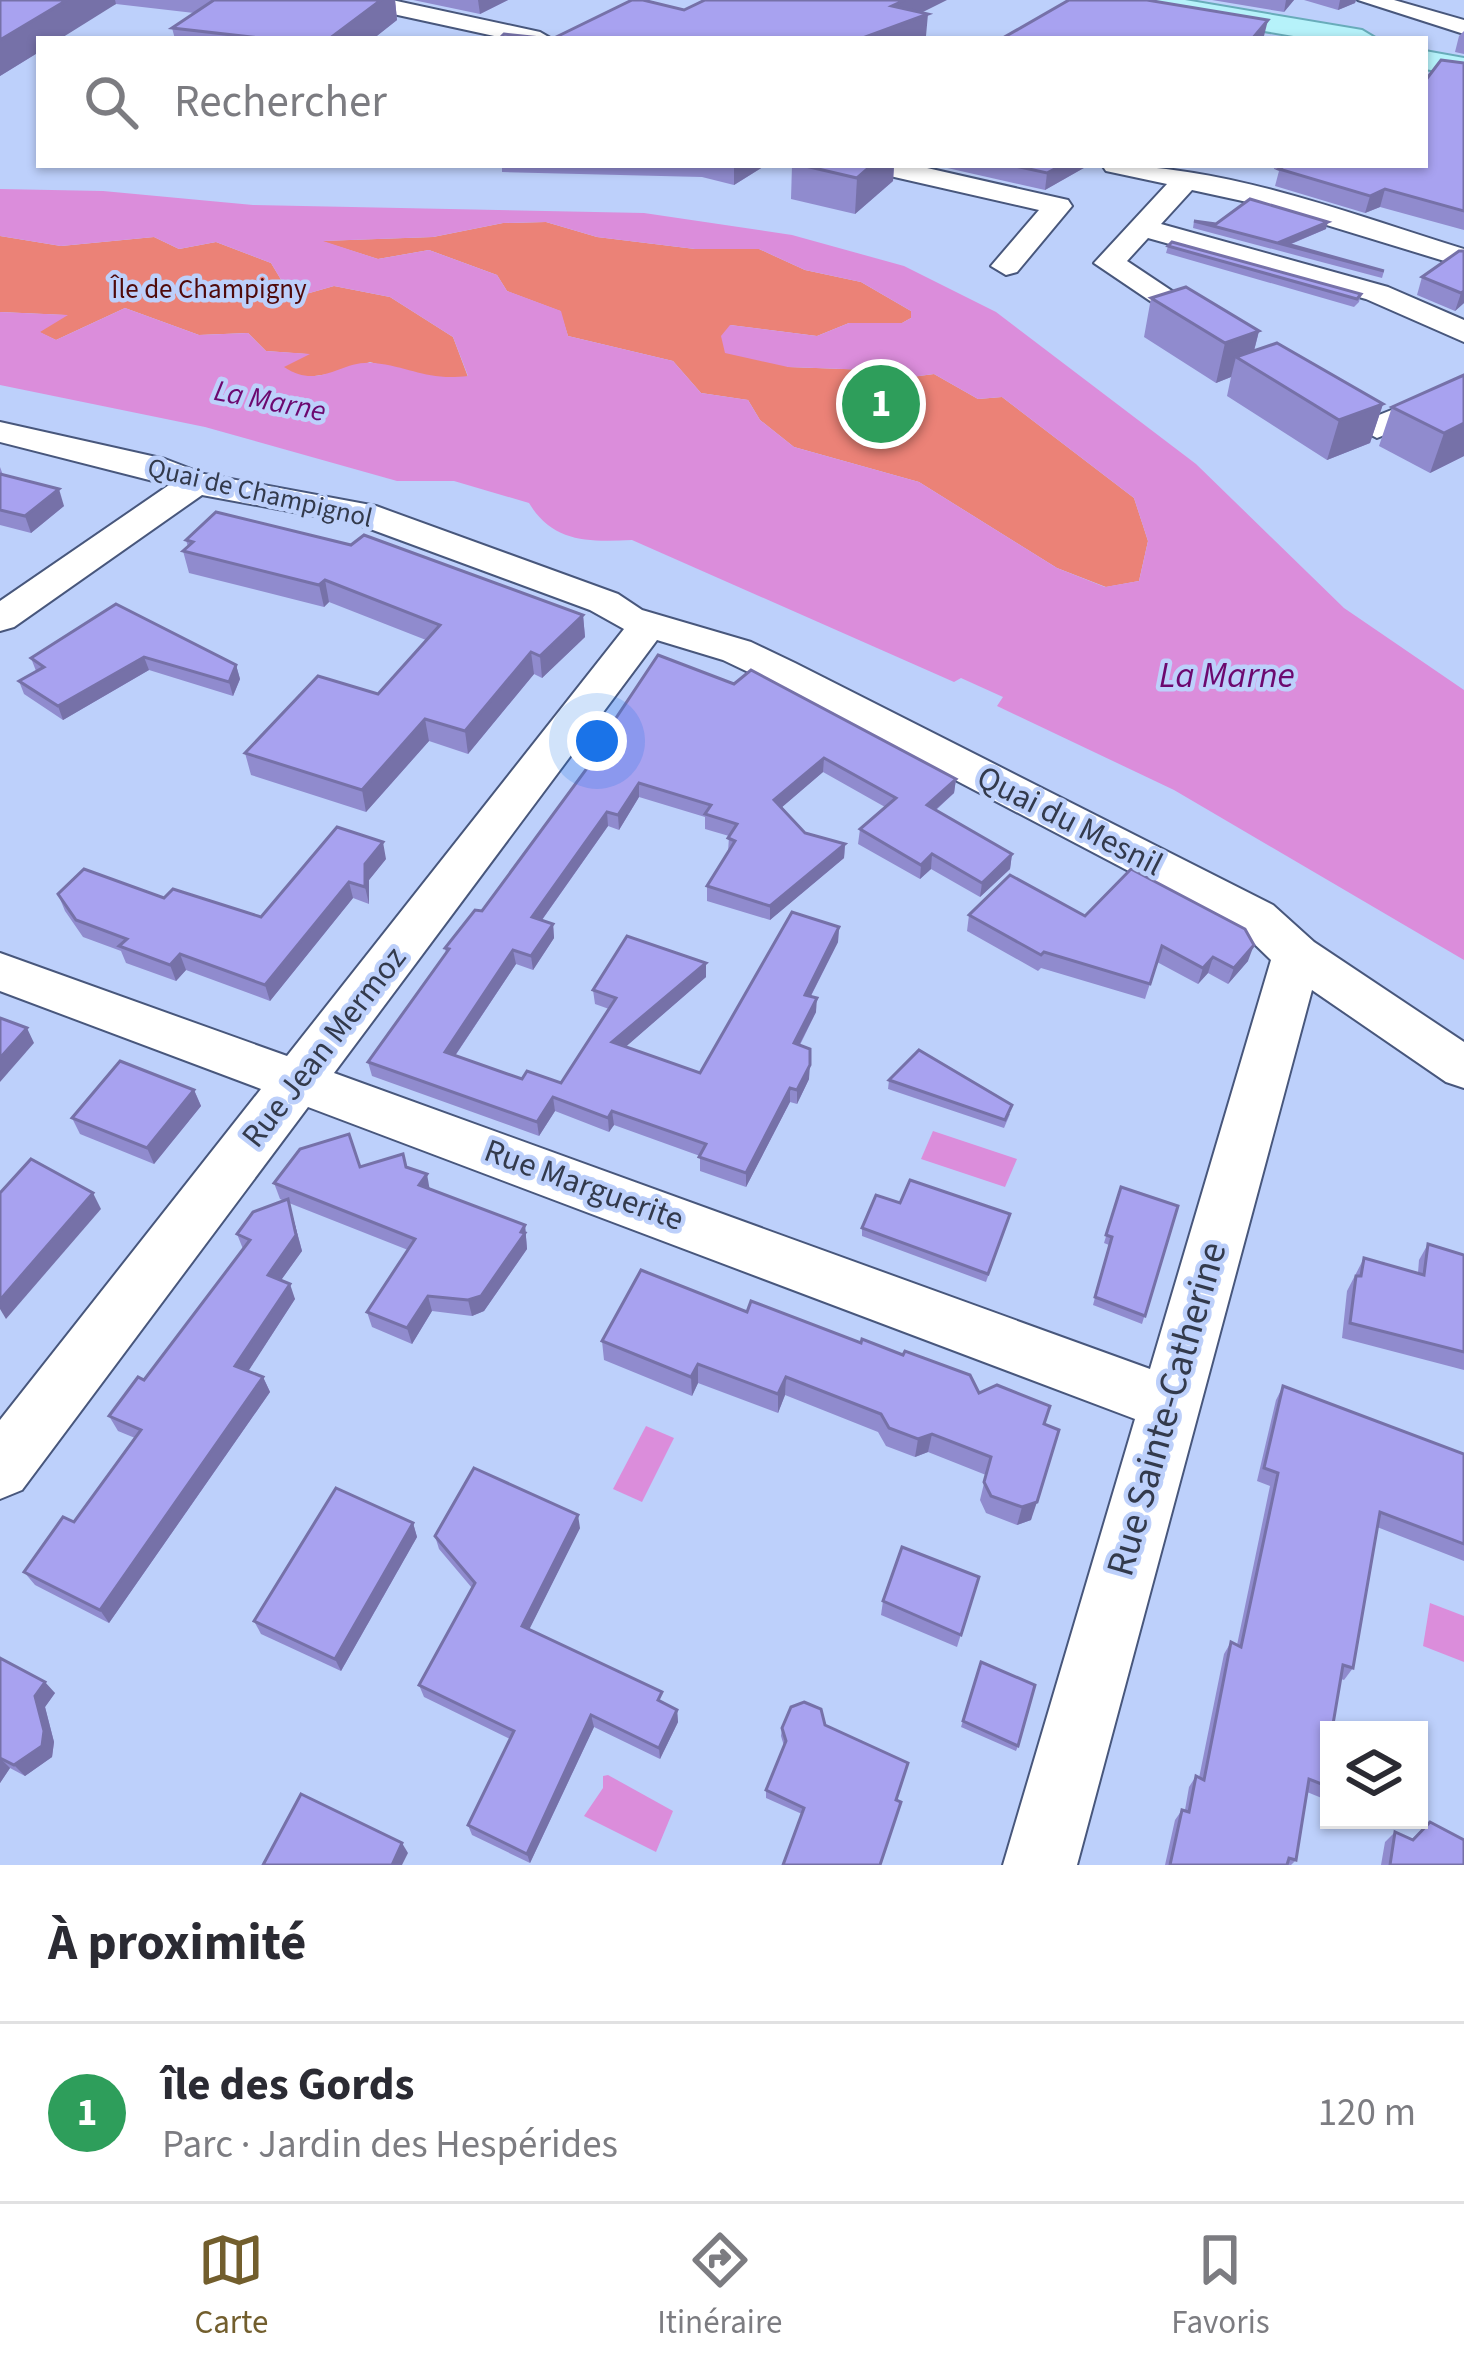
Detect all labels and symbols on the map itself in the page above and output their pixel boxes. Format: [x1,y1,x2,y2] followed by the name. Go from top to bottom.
[109,270,307,309] park label: Île de Champigny
[842,359,920,449] pin: 1
[210,369,330,433] water label: La Marne
[144,448,376,538] street label: Quai de Champignol
[1159,650,1295,701] water label: La Marne
[567,711,627,771] your location
[969,754,1171,888] street label: Quai du Mesnil
[230,937,418,1157] street label: Rue Jean Mermoz
[478,1127,690,1243] street label: Rue Marguerite
[1092,1235,1242,1583] street label: Rue Sainte-Catherine

